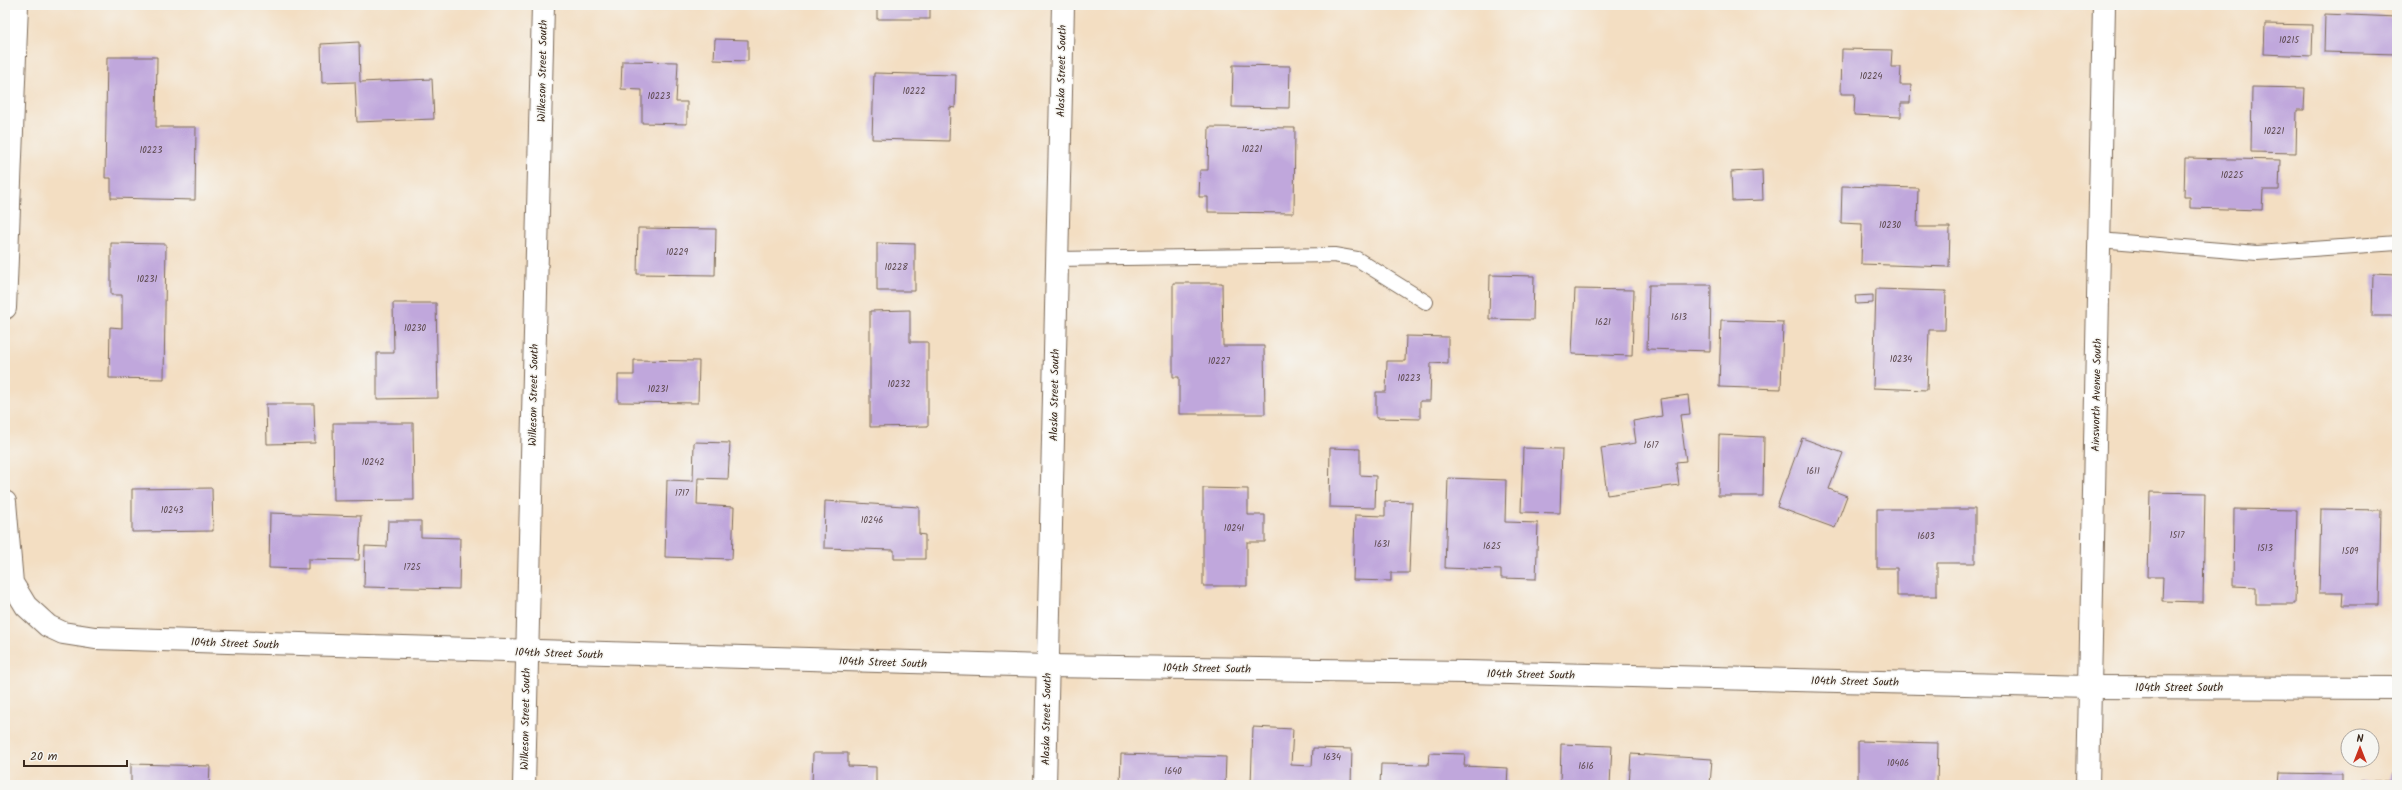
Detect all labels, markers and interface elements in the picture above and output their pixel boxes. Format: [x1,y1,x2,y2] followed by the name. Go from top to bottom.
[533,19,553,122] street label: Wilkeson Street South
[1052,25,1072,117] street label: Alaska Street South
[2279,33,2300,48] house number: 10215
[1860,69,1882,84] house number: 10224
[902,84,926,99] house number: 10222
[648,89,670,104] house number: 10223
[2264,124,2284,139] house number: 10221
[1242,142,1262,157] house number: 10221
[140,143,162,158] house number: 10223
[2221,168,2244,183] house number: 10225
[1879,218,1902,233] house number: 10230
[666,245,689,260] house number: 10229
[884,260,908,275] house number: 10228
[137,272,157,287] house number: 10231
[1671,310,1687,325] house number: 1613
[1595,315,1611,330] house number: 1621
[404,321,427,336] house number: 10230
[2087,338,2107,452] street label: Ainsworth Avenue South
[524,343,544,446] street label: Wilkeson Street South
[1045,349,1065,441] street label: Alaska Street South
[1890,352,1912,367] house number: 10234
[1208,354,1231,369] house number: 10227
[1398,371,1420,386] house number: 10223
[888,377,910,392] house number: 10232
[648,382,668,397] house number: 10231
[1644,438,1659,453] house number: 1617
[362,455,384,470] house number: 10242
[1806,464,1820,479] house number: 1611
[675,486,690,501] house number: 1717
[161,503,183,518] house number: 10243
[861,513,883,528] house number: 10246
[1224,521,1244,536] house number: 10241
[2170,528,2185,543] house number: 1517
[1917,529,1935,544] house number: 1603
[1374,537,1390,552] house number: 1631
[1483,539,1502,554] house number: 1625
[2257,541,2273,556] house number: 1513
[2342,544,2359,559] house number: 1509
[403,560,422,575] house number: 1725
[191,633,279,655] street label: 104th Street South
[515,643,603,665] street label: 104th Street South
[839,652,927,674] street label: 104th Street South
[1163,659,1251,679] street label: 104th Street South
[1487,665,1575,685] street label: 104th Street South
[516,667,536,770] street label: Wilkeson Street South
[1811,672,1899,692] street label: 104th Street South
[1037,673,1057,765] street label: Alaska Street South
[2135,679,2223,697] street label: 104th Street South
[2340,728,2380,768] north arrow
[2357,730,2364,748] text: N
[24,742,127,768] scale bar
[30,747,58,766] text: 20 m
[1323,750,1341,765] house number: 1634
[1887,756,1909,771] house number: 10406
[1578,759,1594,774] house number: 1616
[1164,764,1182,779] house number: 1640

